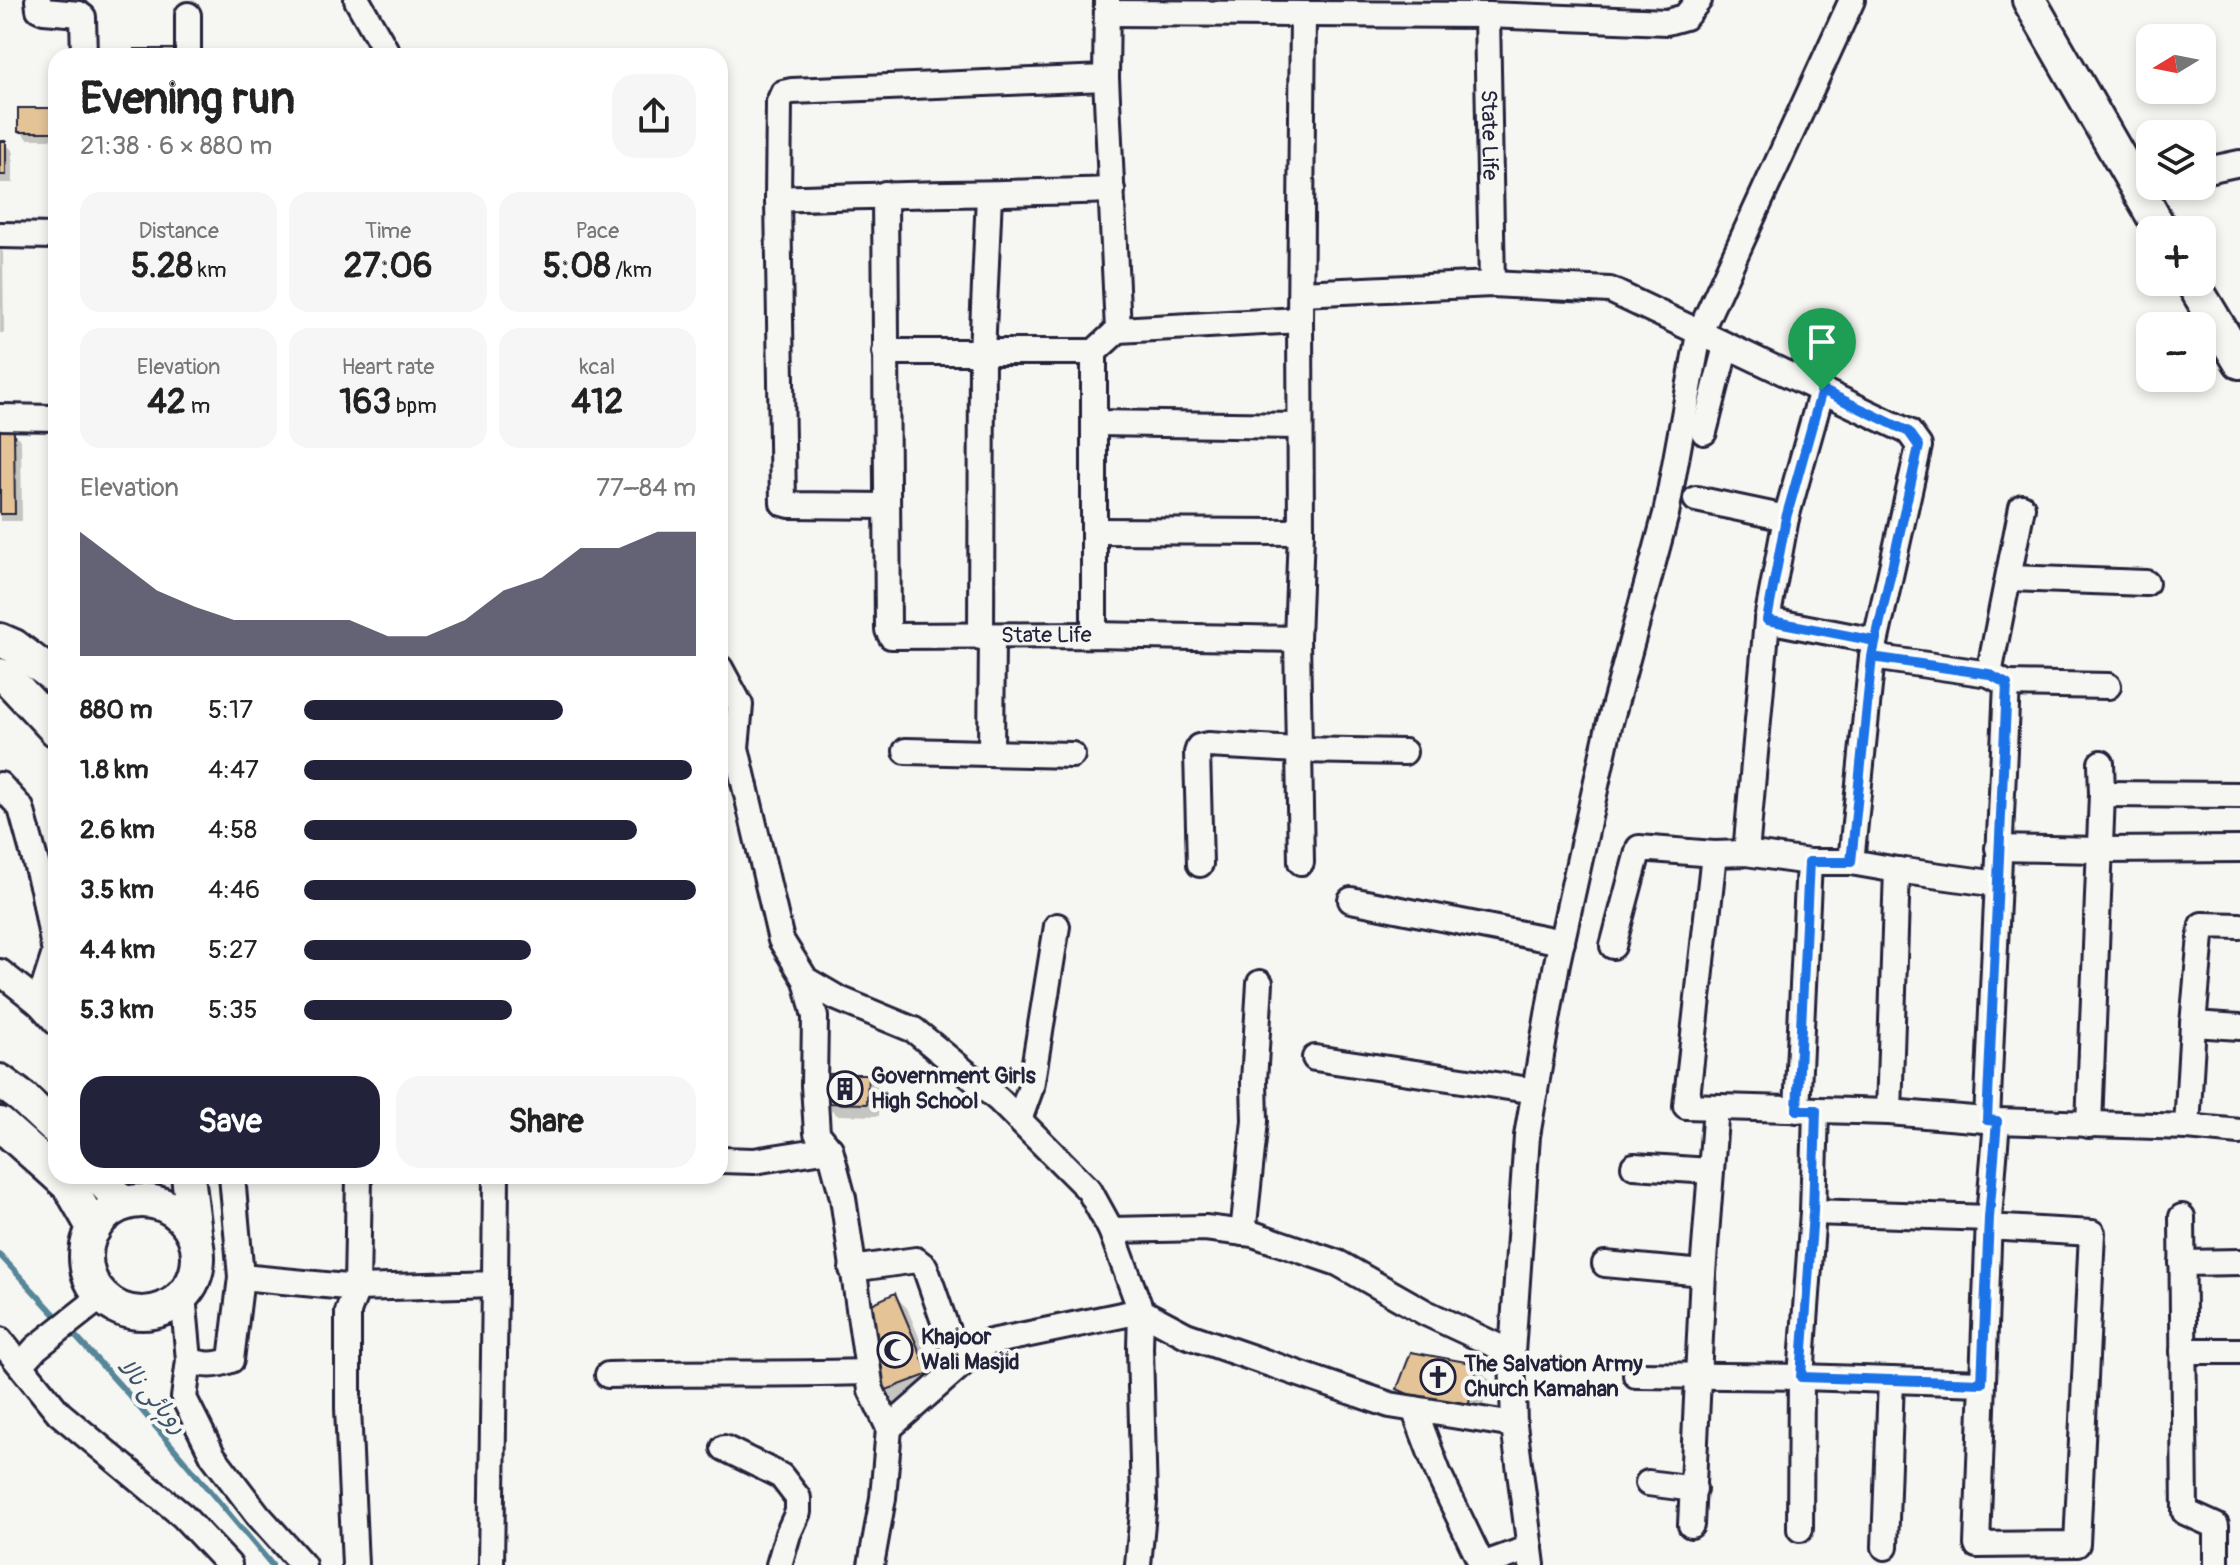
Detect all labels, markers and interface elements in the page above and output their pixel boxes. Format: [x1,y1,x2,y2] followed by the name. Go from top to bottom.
[2136,24,2216,104] north arrow
[2136,24,2216,392] map controls
[80,72,295,127] text: Evening run
[612,74,696,158] button: share
[1474,89,1504,181] street label: State Life
[2136,120,2216,200] button: layers
[80,130,272,162] text: 21:38 · 6 × 880 m
[2136,216,2216,296] button: +
[138,217,219,245] text: Distance
[365,217,411,245] text: Time
[576,217,619,245] text: Pace
[131,245,193,288] text: 5.28
[343,245,433,288] text: 27:06
[543,245,611,288] text: 5:08
[193,256,226,284] text: km
[611,256,652,284] text: /km
[1788,308,1856,390] pin
[2136,312,2216,392] button: −
[1800,320,1844,364] icon: arrive
[137,353,221,381] text: Elevation
[342,353,434,381] text: Heart rate
[579,353,615,381] text: kcal
[147,381,186,424] text: 42
[339,381,391,424] text: 163
[571,381,623,424] text: 412
[186,392,210,420] text: m
[391,392,437,420] text: bpm
[80,472,179,504] text: Elevation
[596,472,696,504] text: 77–84 m
[1001,621,1092,649] street label: State Life
[80,694,153,726] text: 880 m
[208,694,253,726] text: 5:17
[80,754,149,786] text: 1.8 km
[208,754,259,786] text: 4:47
[80,814,155,846] text: 2.6 km
[208,814,257,846] text: 4:58
[80,874,154,906] text: 3.5 km
[208,874,260,906] text: 4:46
[80,934,155,966] text: 4.4 km
[208,934,257,966] text: 5:27
[80,994,154,1026] text: 5.3 km
[208,994,258,1026] text: 5:35
[871,1062,1036,1115] place label: Government Girls High School
[826,1070,864,1108] building icon: Government Girls High School
[80,1076,380,1168] button: Save
[396,1076,696,1168] button: Share
[921,1323,1020,1376] place label: Khajoor Wali Masjid
[876,1331,914,1369] mosque icon: Khajoor Wali Masjid
[1463,1350,1643,1403] place label: The Salvation Army Church Kamahan
[109,1352,193,1442] water label: روہائی نالا
[1419,1358,1457,1396] church icon: The Salvation Army Church Kamahan

